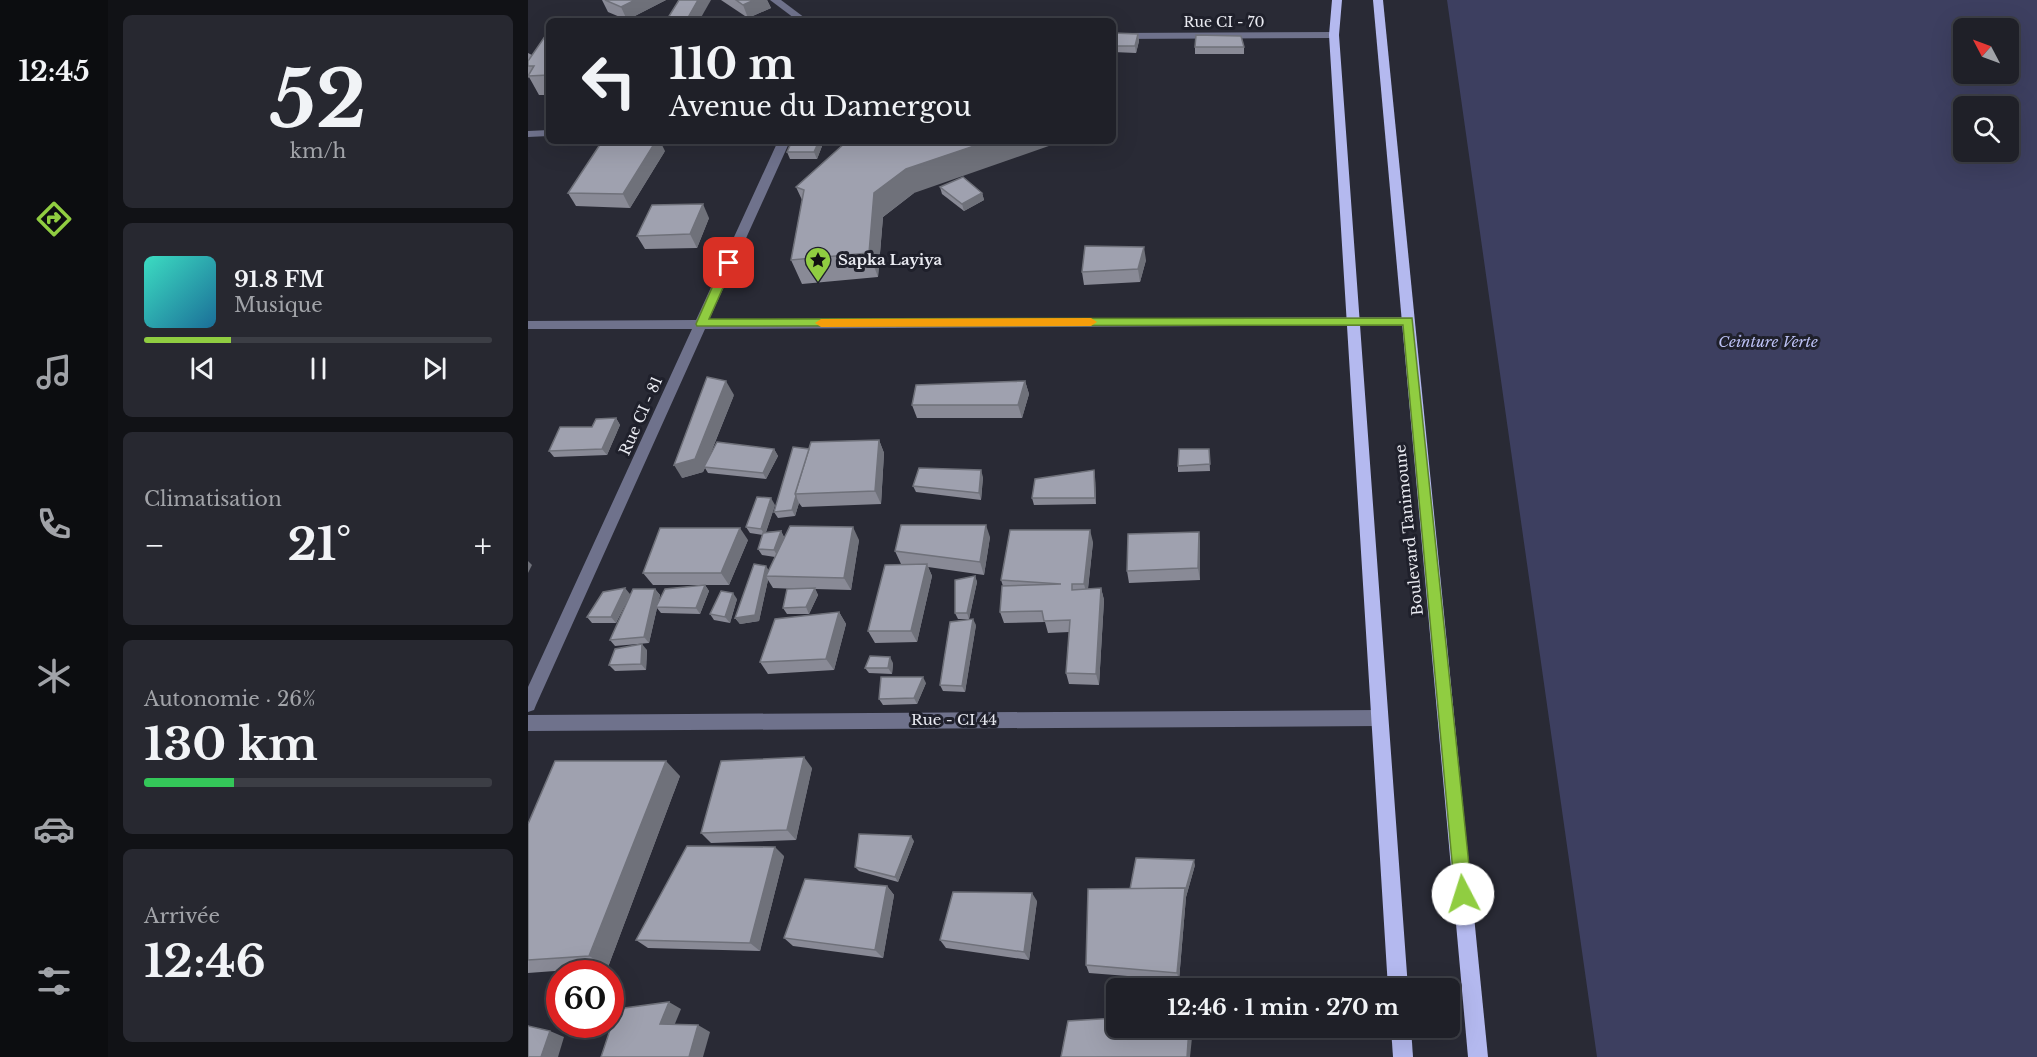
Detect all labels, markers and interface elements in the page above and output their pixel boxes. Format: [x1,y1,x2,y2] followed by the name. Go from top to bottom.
[1183,13,1265,31] street label: Rue CI - 70
[1953,18,2019,84] north arrow
[1953,18,2019,162] map controls
[669,38,795,90] text: 110 m
[570,42,648,120] icon: left
[269,51,367,148] text: 52
[18,55,90,88] text: 12:45
[669,90,971,123] text: Avenue du Damergou
[1953,96,2019,162] button: search
[290,139,346,163] text: km/h
[33,198,75,240] icon: directions
[703,237,754,288] pin
[803,245,833,283] place icon: Sapka Layiya
[712,246,745,279] icon: arrive
[838,250,943,269] place label: Sapka Layiya
[234,266,324,293] text: 91.8 FM
[234,293,323,317] text: Musique
[1718,332,1818,351] park label: Ceinture Verte
[33,351,75,393] icon: music
[186,352,219,385] icon: previous
[302,352,335,385] icon: pause
[418,352,451,385] icon: next
[615,373,666,458] street label: Rue CI - 81
[1390,443,1427,617] street label: Boulevard Tanimoune
[144,487,282,511] text: Climatisation
[33,503,75,545] icon: phone
[287,516,351,572] text: 21°
[144,525,165,566] text: −
[474,525,492,566] text: +
[33,655,75,697] icon: climate
[144,687,316,711] text: Autonomie · 26%
[911,710,997,729] street label: Rue - CI 44
[144,716,318,772] text: 130 km
[33,808,75,850] icon: car
[1431,862,1495,926] position arrow
[144,904,220,928] text: Arrivée
[144,933,266,989] text: 12:46
[33,960,75,1002] icon: filters
[546,960,624,1038] speed limit sign: 60
[1167,994,1399,1021] text: 12:46 · 1 min · 270 m

